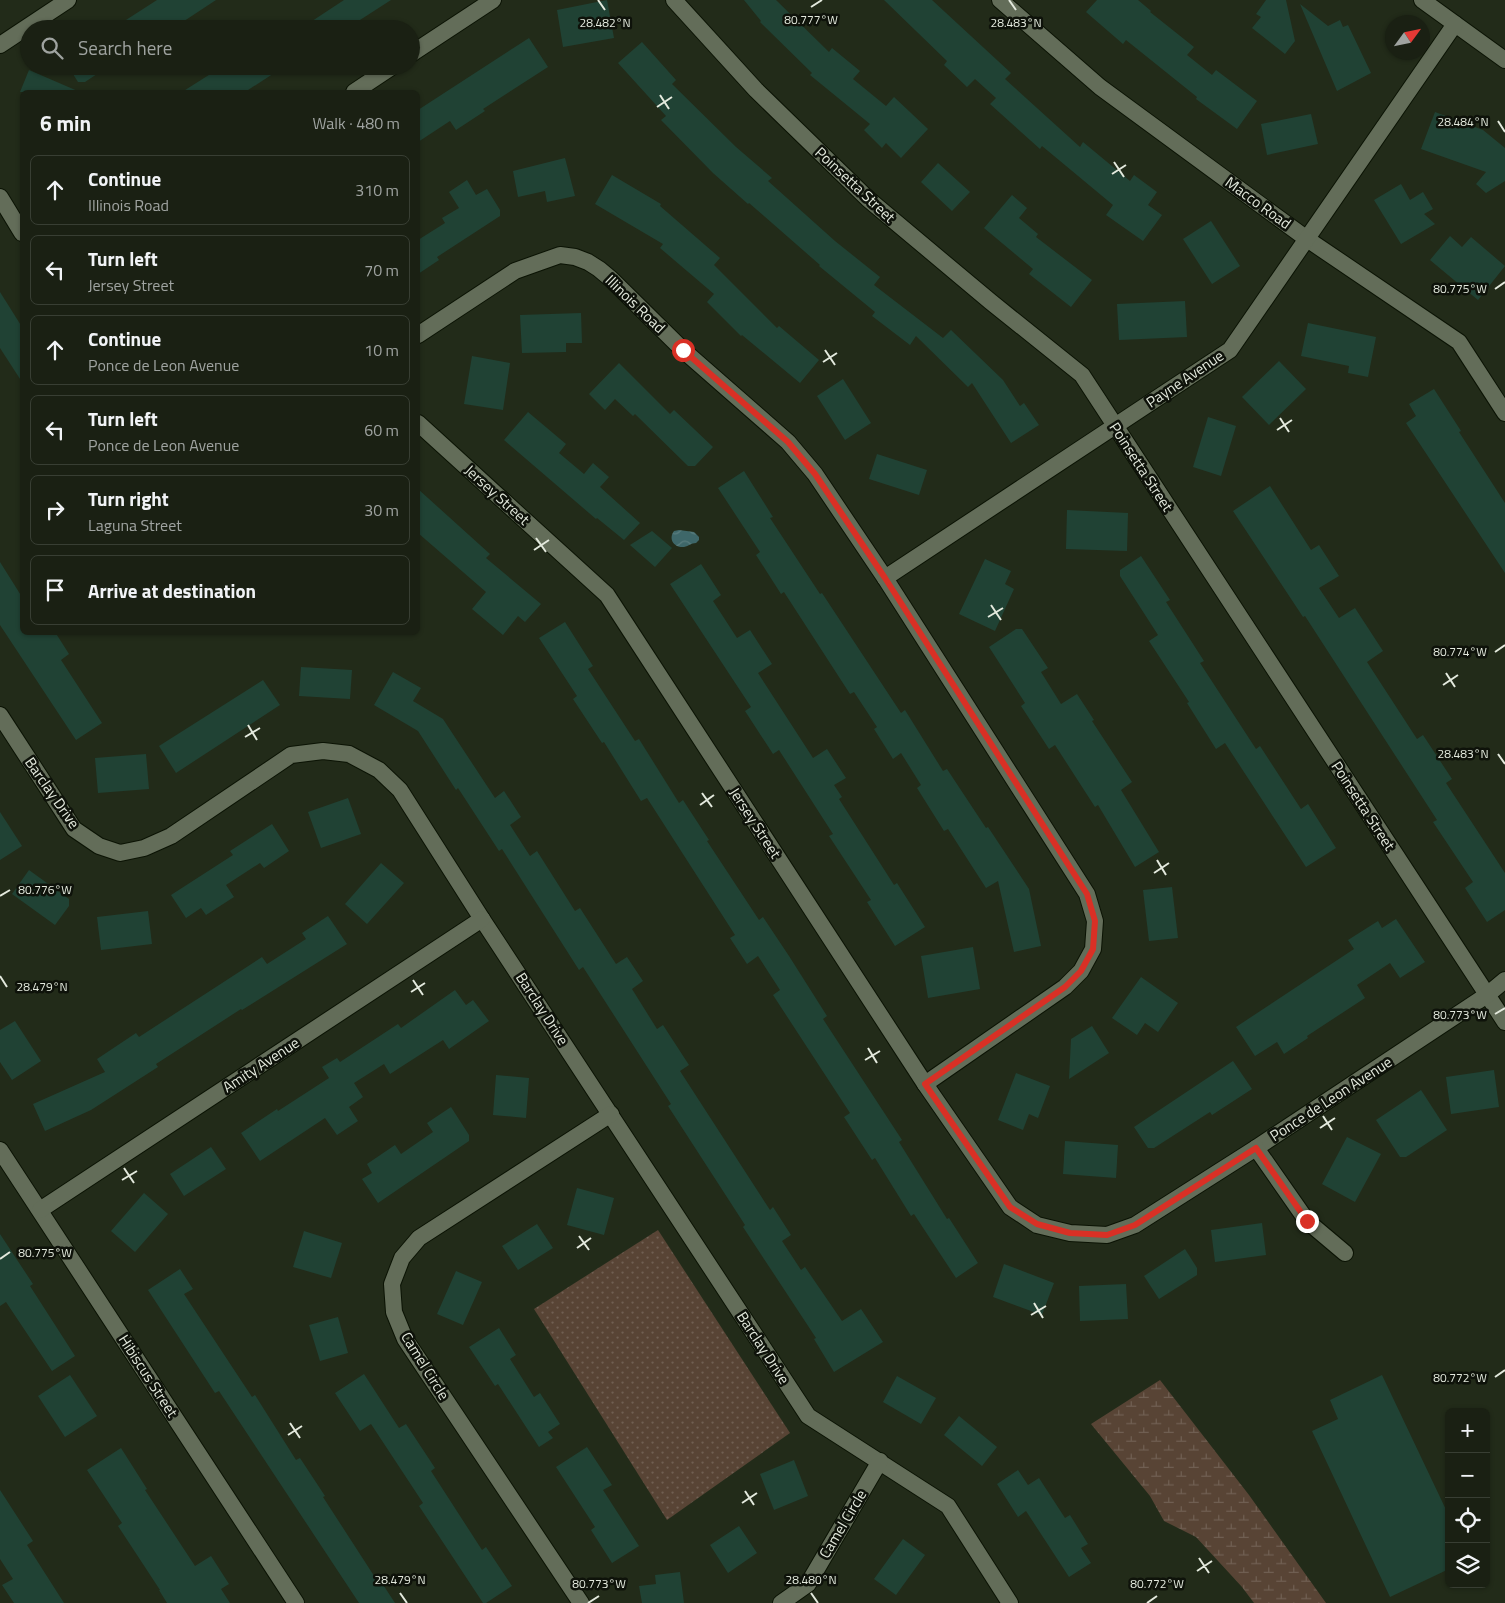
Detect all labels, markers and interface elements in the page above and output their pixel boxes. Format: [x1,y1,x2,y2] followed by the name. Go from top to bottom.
[784,10,838,29] text: 80.777°W
[579,13,631,32] text: 28.482°N
[990,13,1042,32] text: 28.483°N
[1385,15,1430,60] north arrow
[20,20,420,75] search box
[78,33,172,62] text: Search here
[38,34,66,62] icon: search
[40,107,91,139] text: 6 min
[312,111,400,135] text: Walk · 480 m
[1437,112,1489,131] text: 28.484°N
[810,141,901,229] street label: Poinsetta Street
[88,164,161,193] text: Continue
[1221,171,1296,234] street label: Macco Road
[41,176,69,204] icon: ahead
[355,178,399,202] text: 310 m
[88,193,169,217] text: Illinois Road
[88,244,158,273] text: Turn left
[41,256,69,284] icon: left
[364,258,399,282] text: 70 m
[600,269,671,338] street label: Illinois Road
[88,273,174,297] text: Jersey Street
[1433,279,1487,298] text: 80.775°W
[88,324,161,353] text: Continue
[41,336,69,364] icon: ahead
[364,338,399,362] text: 10 m
[672,339,695,362] route start
[1141,344,1228,413] street label: Payne Avenue
[88,353,239,377] text: Ponce de Leon Avenue
[88,404,158,433] text: Turn left
[41,416,69,444] icon: left
[1104,417,1179,517] street label: Poinsetta Street
[364,418,399,442] text: 60 m
[88,433,239,457] text: Ponce de Leon Avenue
[460,459,536,531] street label: Jersey Street
[88,484,169,513] text: Turn right
[41,496,69,524] icon: right
[364,498,399,522] text: 30 m
[88,513,182,537] text: Laguna Street
[41,576,69,604] icon: arrive
[88,576,256,605] text: Arrive at destination
[1433,642,1487,661] text: 80.774°W
[1437,744,1489,763] text: 28.483°N
[19,752,86,833] street label: Barclay Drive
[1326,756,1401,856] street label: Poinsetta Street
[724,783,787,863] street label: Jersey Street
[18,880,72,899] text: 80.776°W
[510,968,575,1050] street label: Barclay Drive
[16,977,68,996] text: 28.479°N
[1433,1005,1487,1024] text: 80.773°W
[218,1031,304,1098] street label: Amity Avenue
[1265,1050,1396,1147] street label: Ponce de Leon Avenue
[1296,1210,1319,1233] route end
[18,1243,72,1262] text: 80.775°W
[731,1307,796,1389] street label: Barclay Drive
[395,1327,455,1404] street label: Camel Circle
[113,1330,184,1422] street label: Hibiscus Street
[1433,1368,1487,1387] text: 80.772°W
[1445,1408,1490,1588] map controls
[1445,1408,1490,1453] button: +
[1445,1453,1490,1498] button: −
[813,1485,872,1563] street label: Camel Circle
[1445,1498,1490,1543] button: locate
[1445,1543,1490,1588] button: layers
[374,1570,426,1589] text: 28.479°N
[785,1570,837,1589] text: 28.480°N
[572,1574,626,1593] text: 80.773°W
[1130,1574,1184,1593] text: 80.772°W

